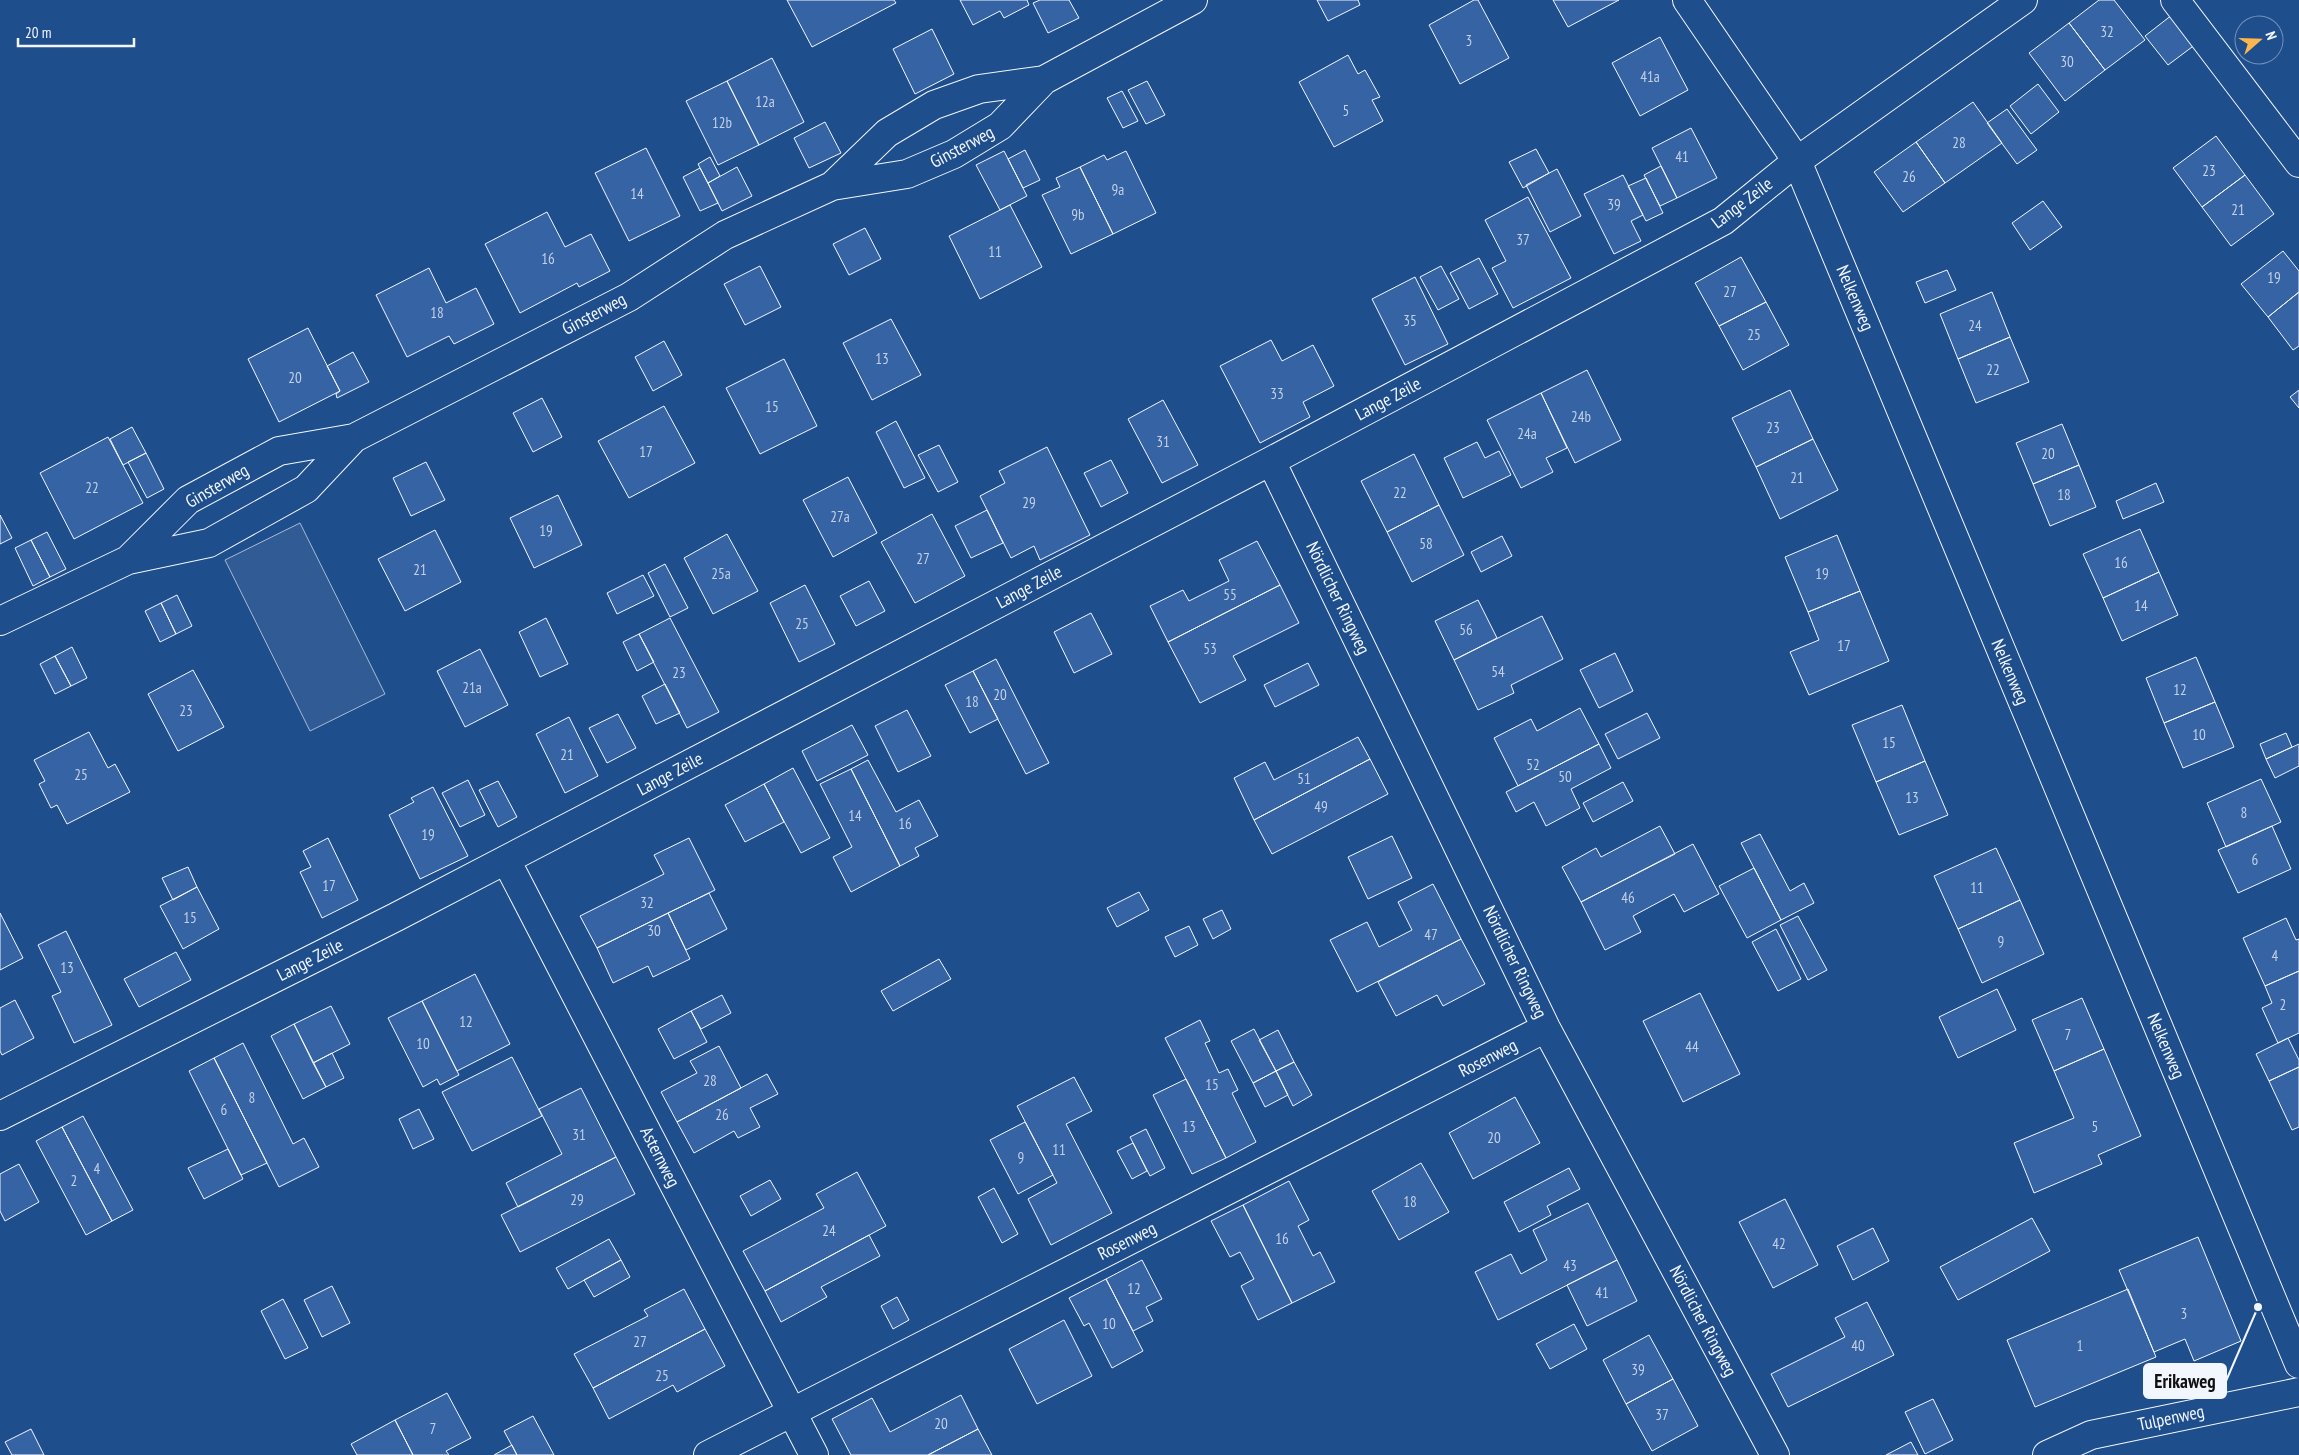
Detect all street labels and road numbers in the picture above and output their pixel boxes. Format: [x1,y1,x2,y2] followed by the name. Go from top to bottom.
[926,120,998,173] street label: Ginsterweg
[1706,172,1777,233] street label: Lange Zeile
[1831,262,1880,334] street label: Nelkenweg
[558,287,630,340] street label: Ginsterweg
[1351,372,1425,425] street label: Lange Zeile
[181,458,253,513] street label: Ginsterweg
[1301,538,1376,658] street label: Nördlicher Ringweg
[992,560,1066,613] street label: Lange Zeile
[1986,636,2035,708] street label: Nelkenweg
[633,747,707,800] street label: Lange Zeile
[1478,902,1553,1022] street label: Nördlicher Ringweg
[273,933,347,986] street label: Lange Zeile
[2142,1010,2191,1082] street label: Nelkenweg
[1455,1033,1521,1082] street label: Rosenweg
[635,1123,685,1191] street label: Asternweg
[1094,1216,1160,1265] street label: Rosenweg
[1665,1261,1742,1380] street label: Nördlicher Ringweg
[2136,1399,2206,1436] street label: Tulpenweg

